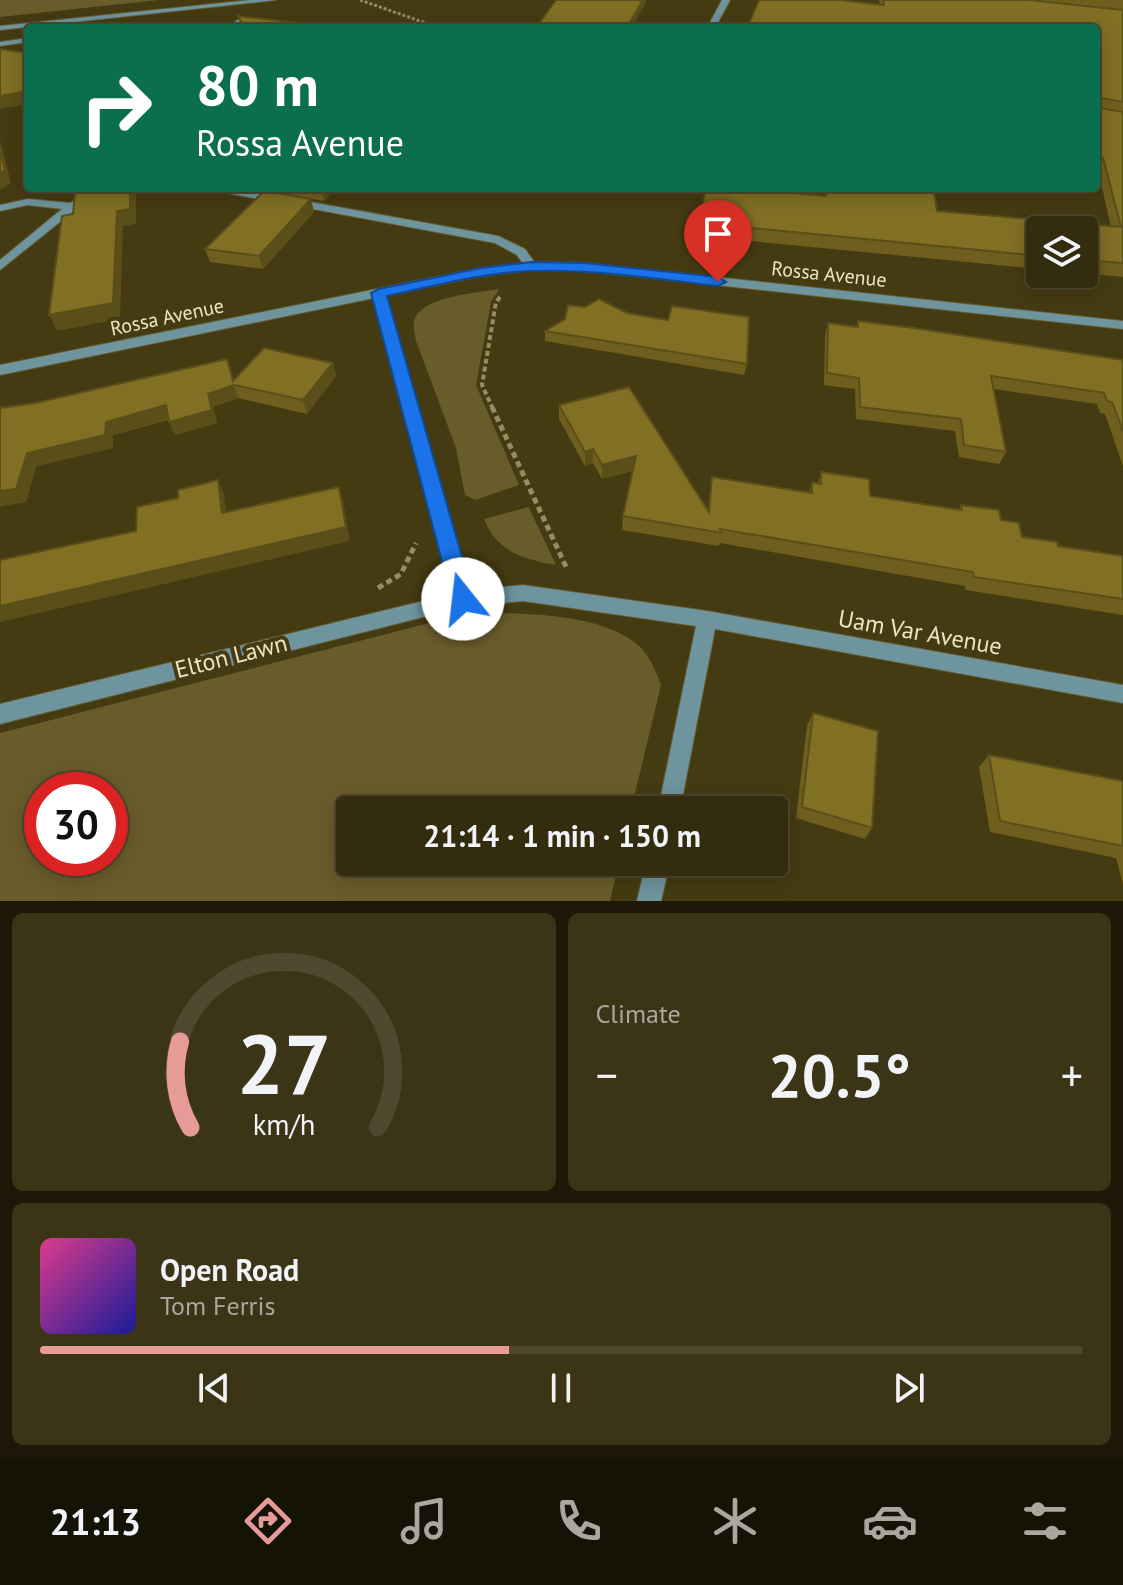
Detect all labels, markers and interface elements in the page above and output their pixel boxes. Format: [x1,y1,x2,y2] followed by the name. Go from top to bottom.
[196,49,319,121] text: 80 m
[64,56,168,160] icon: right
[196,119,404,166] text: Rossa Avenue
[684,200,752,282] pin
[696,212,740,256] icon: arrive
[1026,216,1098,288] map controls
[1026,216,1098,288] button: layers
[770,255,888,293] street label: Rossa Avenue
[108,292,226,342] street label: Rossa Avenue
[421,557,505,641] position arrow
[836,602,1004,662] street label: Uam Var Avenue
[172,627,290,685] street label: Elton Lawn
[24,772,128,876] speed limit sign: 30
[423,816,701,855] text: 21:14 · 1 min · 150 m
[596,997,681,1030] text: Climate
[237,1009,331,1117] text: 27
[768,1036,911,1114] text: 20.5°
[596,1046,618,1103] text: −
[1061,1046,1083,1103] text: +
[252,1106,315,1143] text: km/h
[160,1250,299,1289] text: Open Road
[160,1289,275,1322] text: Tom Ferris
[192,1366,236,1410] icon: previous
[539,1366,583,1410] icon: pause
[887,1366,931,1410] icon: next
[240,1493,296,1549] icon: directions
[396,1493,452,1549] icon: music
[551,1493,607,1549] icon: phone
[707,1493,763,1549] icon: climate
[862,1493,918,1549] icon: car
[1017,1493,1073,1549] icon: filters
[50,1498,141,1545] text: 21:13

